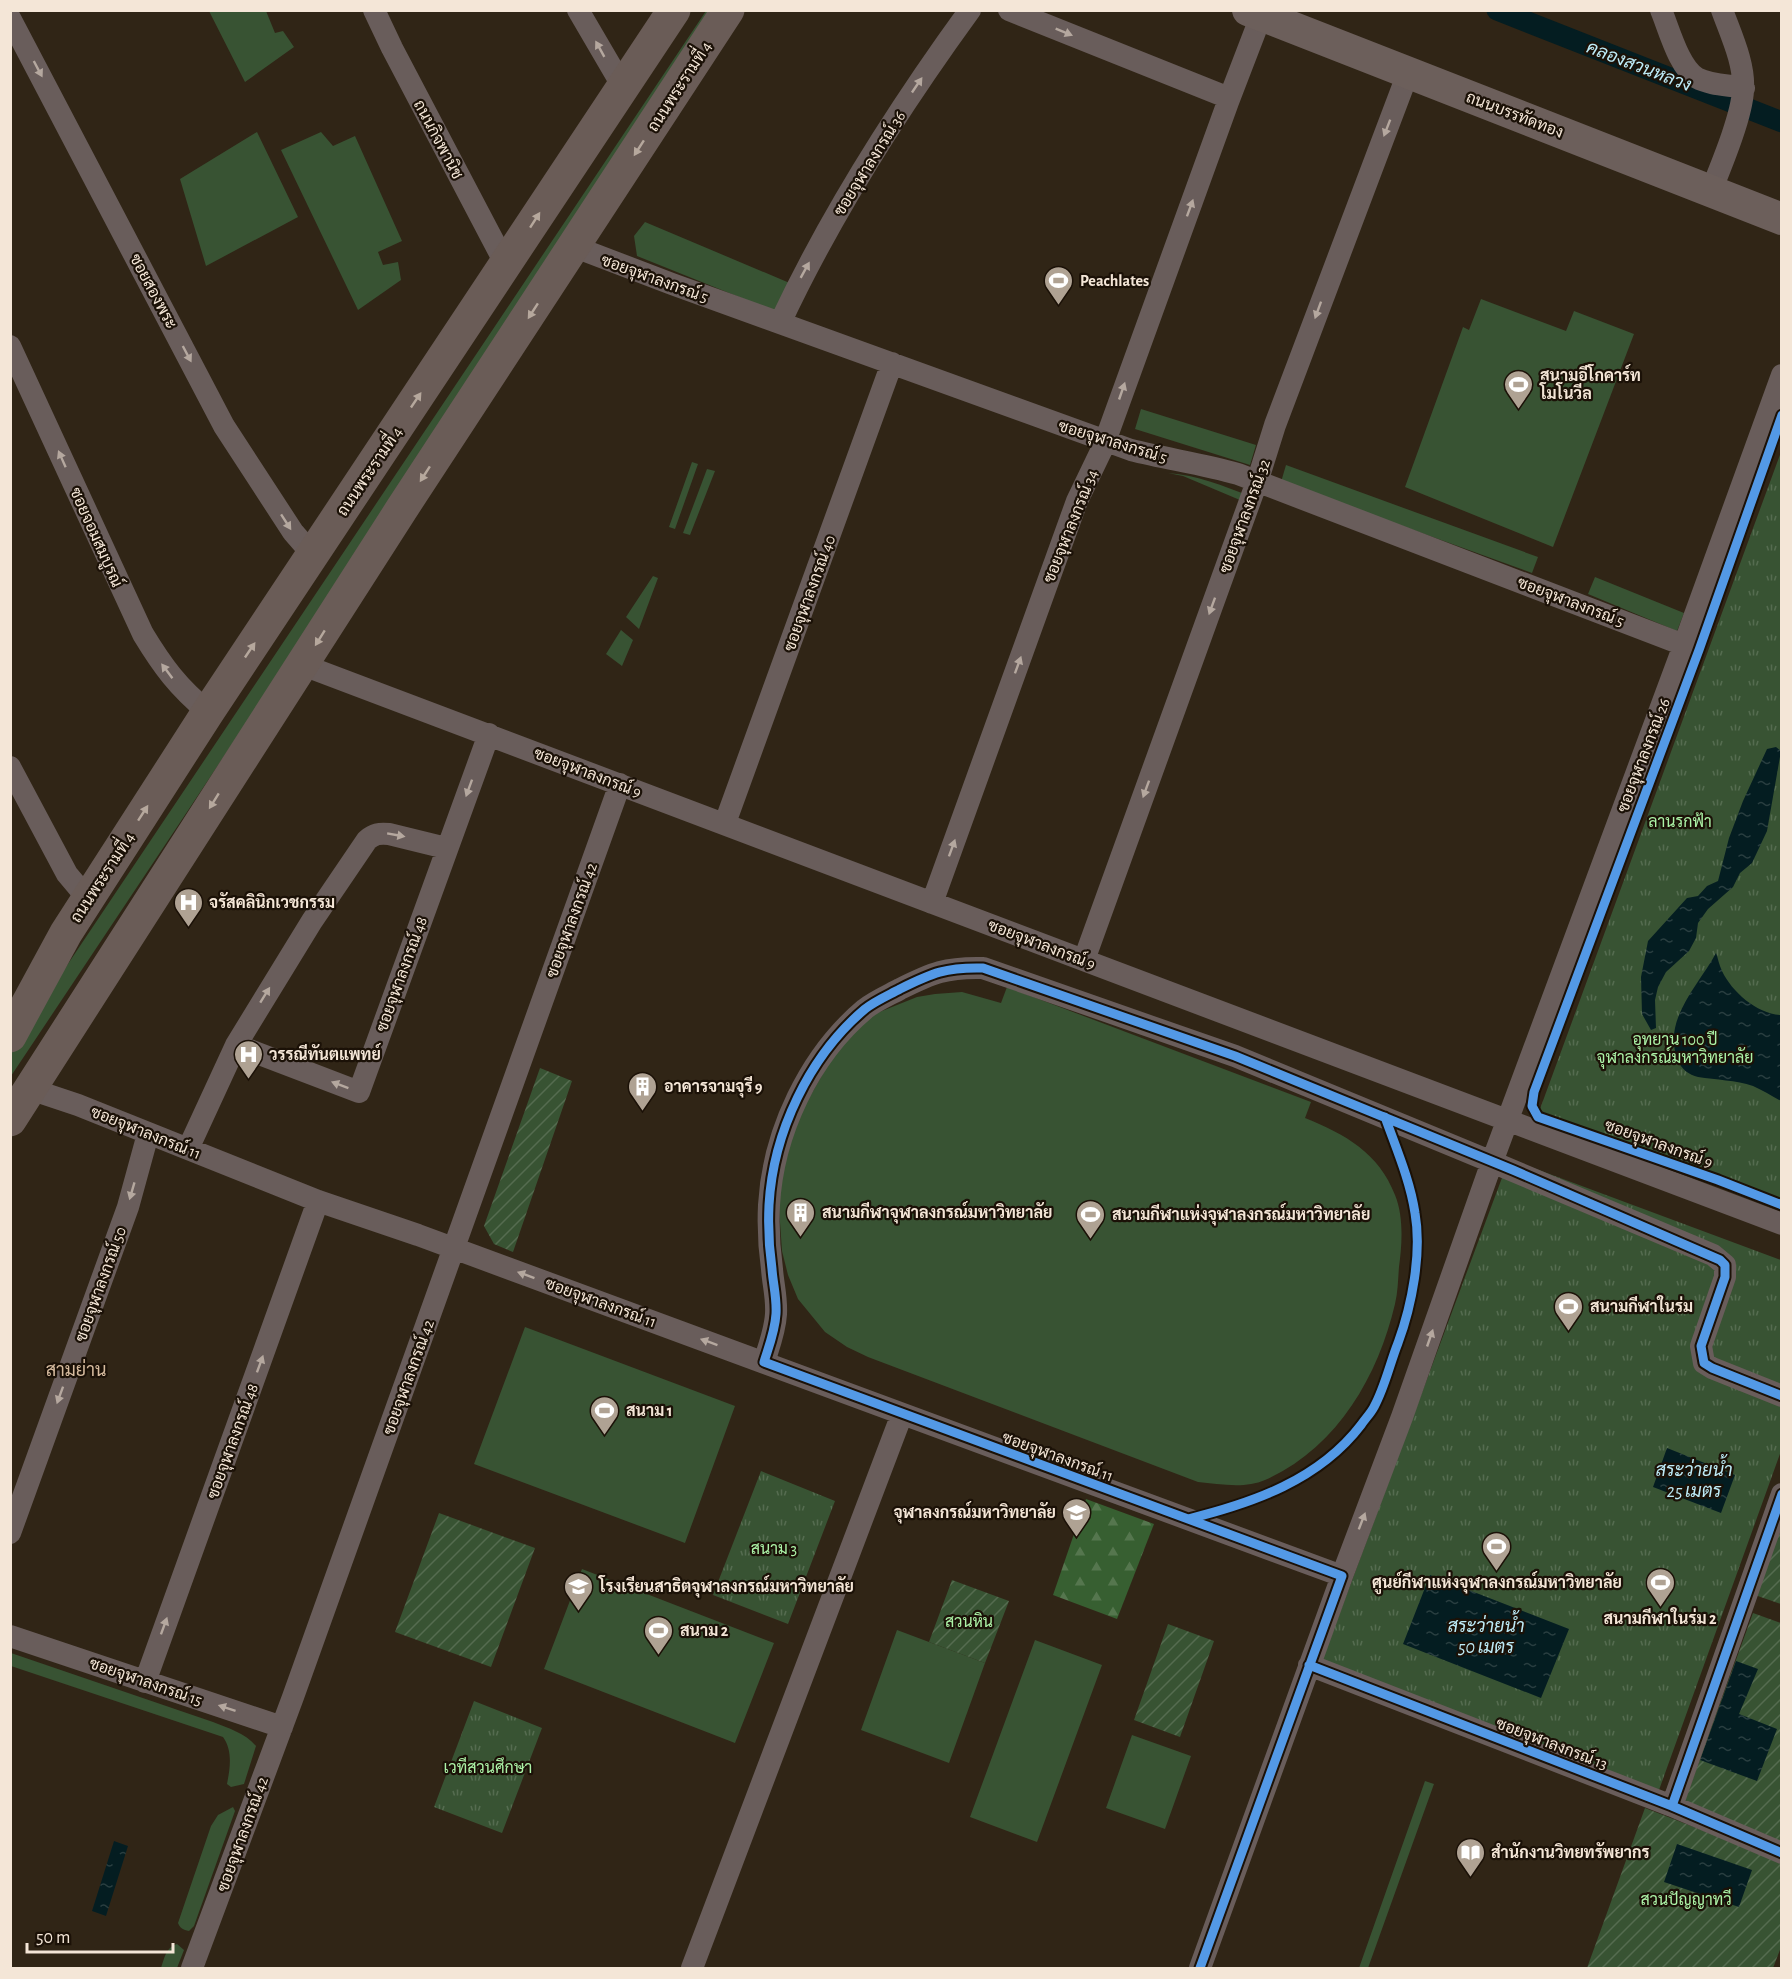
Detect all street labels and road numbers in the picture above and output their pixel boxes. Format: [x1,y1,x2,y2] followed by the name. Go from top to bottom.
[639,35,715,134] street label: ถนนพระรามที่ 4
[1464,86,1566,141] street label: ถนนบรรทัดทอง
[411,96,467,182] street label: ถนนกิจพานิช
[827,106,911,220] street label: ซอยจุฬาลงกรณ์ 36
[598,247,712,309] street label: ซอยจุฬาลงกรณ์ 5
[127,251,179,331] street label: ซอยสองพระ
[1056,413,1170,469] street label: ซอยจุฬาลงกรณ์ 5
[328,420,406,519] street label: ถนนพระรามที่ 4
[1212,456,1276,576] street label: ซอยจุฬาลงกรณ์ 32
[1036,465,1104,586] street label: ซอยจุฬาลงกรณ์ 34
[64,483,130,591] street label: ซอยจอมสมบูรณ์
[777,531,841,655] street label: ซอยจุฬาลงกรณ์ 40
[1514,570,1628,632] street label: ซอยจุฬาลงกรณ์ 5
[1610,694,1676,816] street label: ซอยจุฬาลงกรณ์ 26
[531,740,645,804] street label: ซอยจุฬาลงกรณ์ 9
[62,826,138,925] street label: ถนนพระรามที่ 4
[539,859,603,981] street label: ซอยจุฬาลงกรณ์ 42
[985,912,1099,976] street label: ซอยจุฬาลงกรณ์ 9
[369,913,433,1035] street label: ซอยจุฬาลงกรณ์ 48
[87,1099,205,1165] street label: ซอยจุฬาลงกรณ์ 11
[1602,1112,1716,1174] street label: ซอยจุฬาลงกรณ์ 9
[68,1223,132,1345] street label: ซอยจุฬาลงกรณ์ 50
[542,1271,660,1333] street label: ซอยจุฬาลงกรณ์ 11
[376,1316,440,1438] street label: ซอยจุฬาลงกรณ์ 42
[200,1380,264,1502] street label: ซอยจุฬาลงกรณ์ 48
[999,1425,1117,1487] street label: ซอยจุฬาลงกรณ์ 11
[86,1650,206,1712] street label: ซอยจุฬาลงกรณ์ 15
[1493,1711,1611,1775] street label: ซอยจุฬาลงกรณ์ 13
[210,1773,274,1895] street label: ซอยจุฬาลงกรณ์ 42

